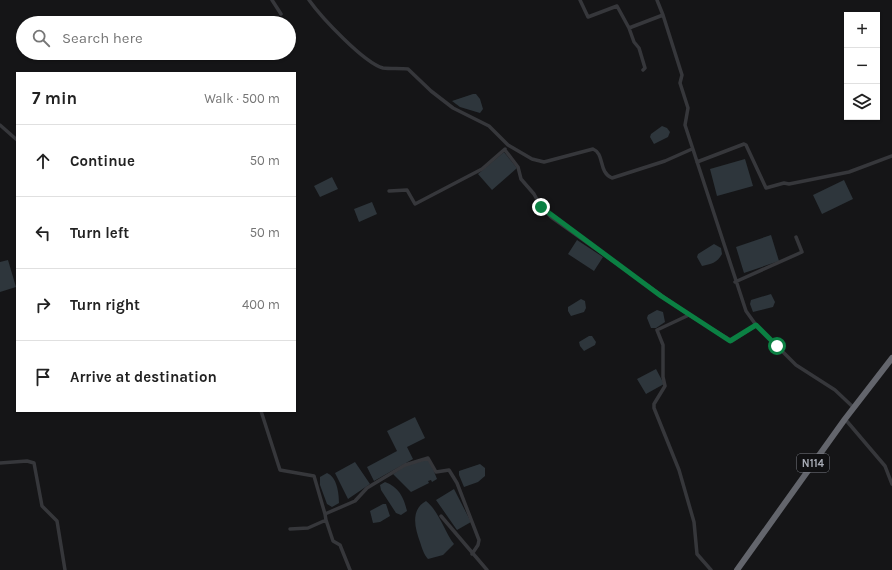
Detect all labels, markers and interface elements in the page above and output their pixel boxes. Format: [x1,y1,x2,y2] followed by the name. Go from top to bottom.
[844,12,880,120] map controls
[844,12,880,48] button: +
[16,16,296,60] search box
[30,27,52,49] icon: search
[62,29,143,47] text: Search here
[844,48,880,84] button: −
[844,84,880,120] button: layers
[32,88,77,108] text: 7 min
[204,91,280,106] text: Walk · 500 m
[32,150,54,172] icon: ahead
[70,152,135,170] text: Continue
[250,153,280,168] text: 50 m
[532,198,550,216] route end
[32,222,54,244] icon: left
[70,224,129,242] text: Turn left
[250,225,280,240] text: 50 m
[32,294,54,316] icon: right
[70,296,140,314] text: Turn right
[242,297,280,312] text: 400 m
[768,337,786,355] route start
[32,366,54,388] icon: arrive
[70,368,217,386] text: Arrive at destination
[797,454,829,472] road number: N114

